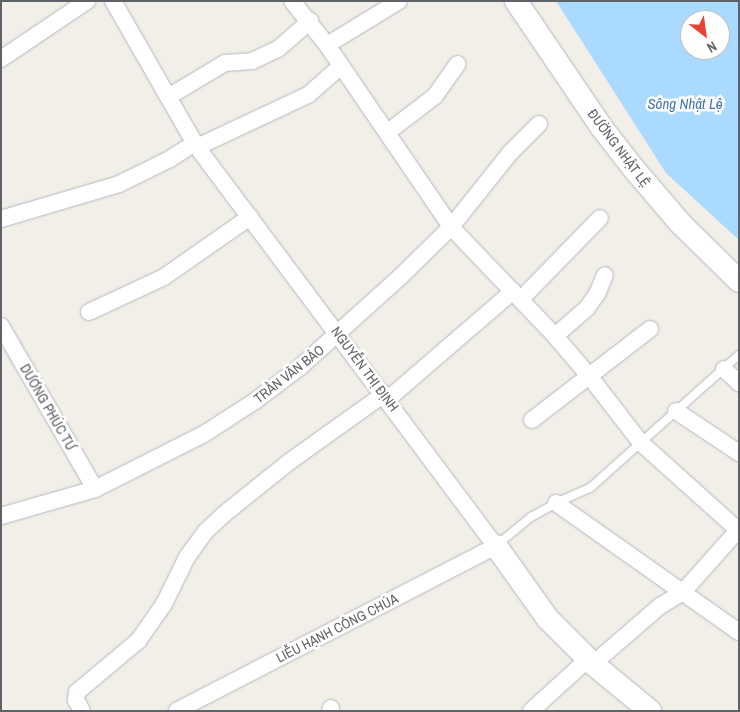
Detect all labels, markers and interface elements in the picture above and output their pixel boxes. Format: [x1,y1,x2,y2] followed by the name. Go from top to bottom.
[680,10,730,60] north arrow
[704,37,720,57] text: N
[647,95,723,113] water label: Sông Nhật Lệ
[584,106,654,190] street label: ĐƯỜNG NHẬT LỆ
[328,323,402,415] street label: NGUYỄN THỊ ĐỊNH
[250,341,328,407] street label: TRẦN VĂN BẢO
[16,361,80,453] street label: DƯƠNG PHÚC TƯ
[273,590,401,666] street label: LIỄU HẠNH CÔNG CHÚA

